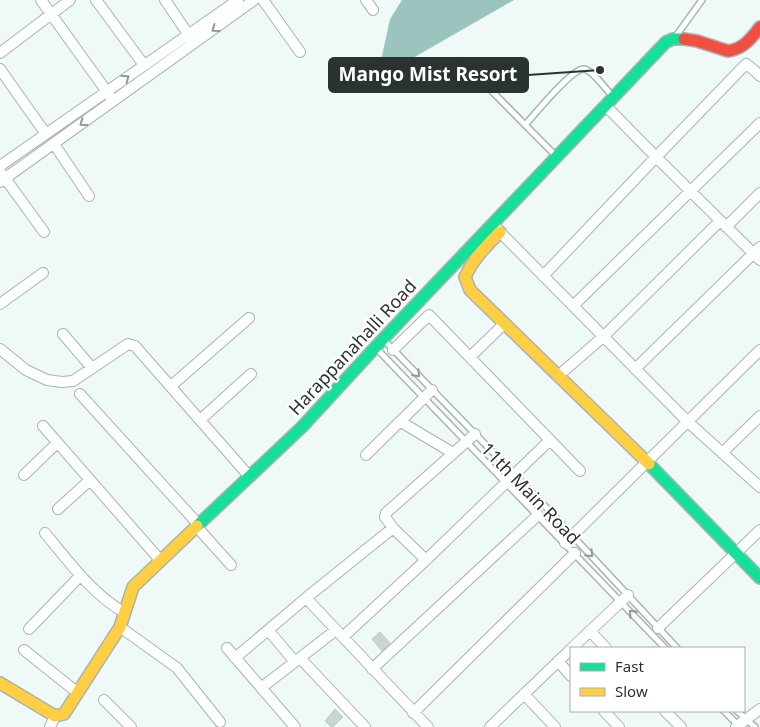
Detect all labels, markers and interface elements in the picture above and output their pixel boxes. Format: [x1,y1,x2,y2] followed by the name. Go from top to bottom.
[211,22,220,32] one-way arrow
[329,58,528,92] callout: Mango Mist Resort
[339,61,517,87] text: Mango Mist Resort
[120,75,130,84] one-way arrow
[79,117,88,126] one-way arrow
[283,274,421,420] street label: Harappanahalli Road
[411,368,420,377] one-way arrow
[476,437,586,549] street label: 11th Main Road
[584,549,593,558] one-way arrow
[629,609,638,618] one-way arrow
[570,647,745,712] legend
[615,656,644,676] text: Fast
[615,681,648,701] text: Slow

